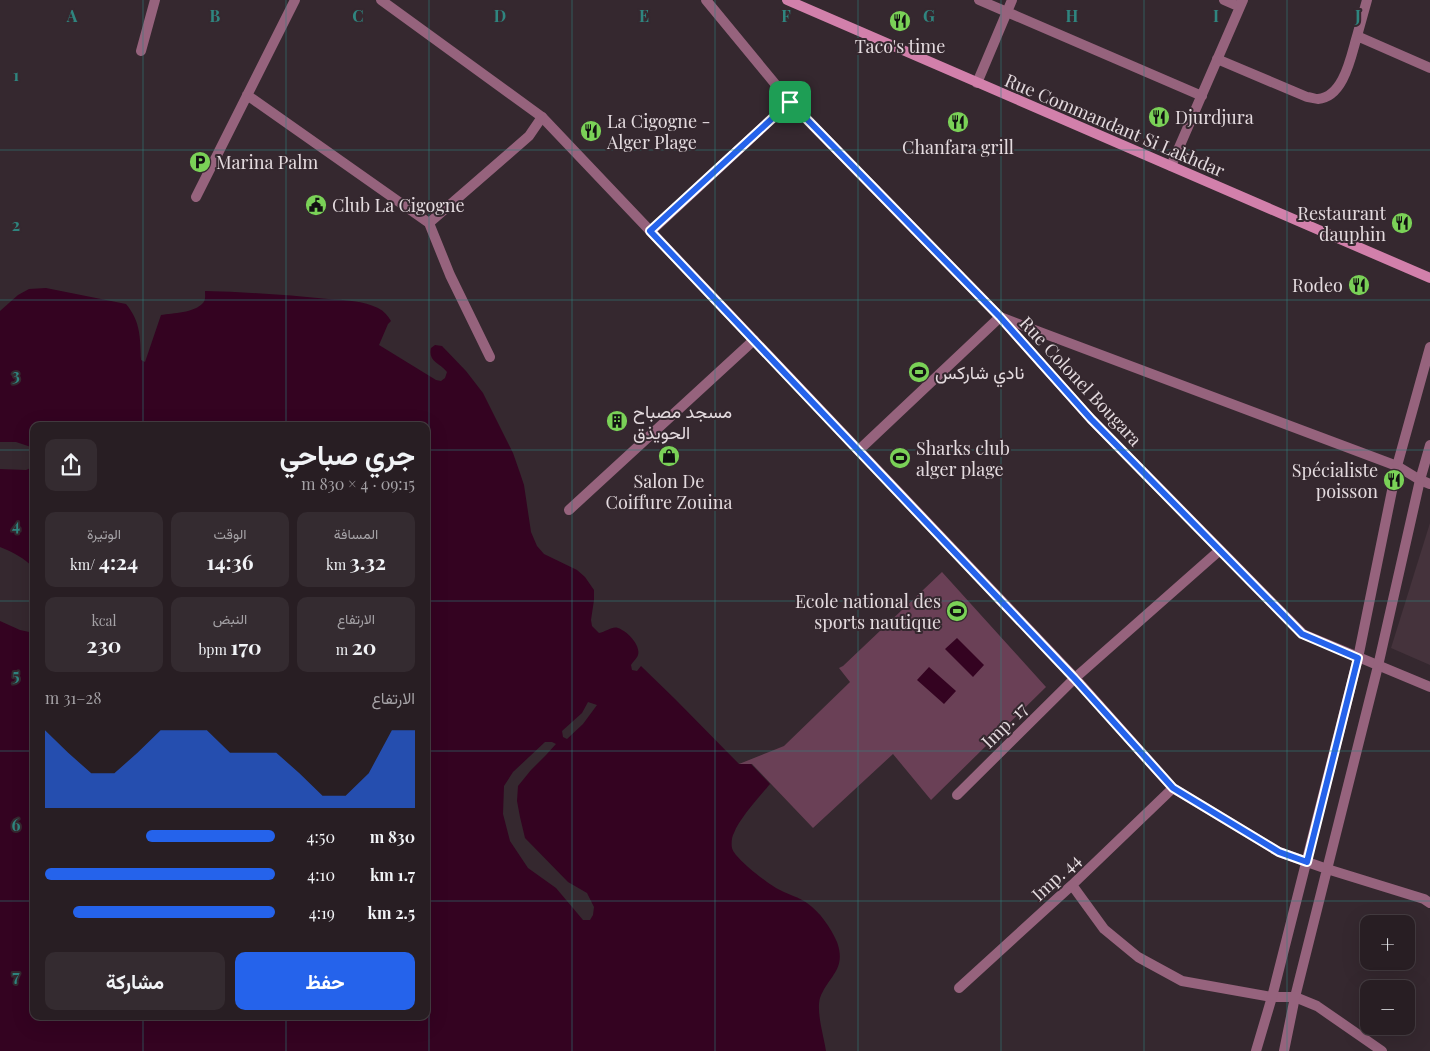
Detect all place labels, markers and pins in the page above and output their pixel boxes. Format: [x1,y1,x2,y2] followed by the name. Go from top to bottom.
[888,9,912,33] restaurant icon: Taco's time
[855,34,945,58] place label: Taco's time
[769,81,811,123] pin
[1147,105,1171,129] restaurant icon: Djurdjura
[1175,105,1254,129] place label: Djurdjura
[606,109,710,154] place label: La Cigogne - Alger Plage
[946,110,970,134] restaurant icon: Chanfara grill
[579,119,603,143] restaurant icon: La Cigogne - Alger Plage
[902,135,1014,159] place label: Chanfara grill
[188,150,212,174] parking icon: Marina Palm
[216,150,318,174] place label: Marina Palm
[304,193,328,217] public building icon: Club La Cigogne
[332,193,465,217] place label: Club La Cigogne
[1297,201,1387,246] place label: Restaurant dauphin
[1390,211,1414,235] restaurant icon: Restaurant dauphin
[1292,273,1343,297] place label: Rodeo
[1347,273,1371,297] restaurant icon: Rodeo
[907,360,931,384] sports icon: نادي شاركس
[935,360,1024,388] place label: نادي شاركس
[633,399,732,444] place label: مسجد مصباح الحويذق
[605,409,629,433] building icon: مسجد مصباح الحويذق
[916,436,1010,481] place label: Sharks club alger plage
[657,444,681,468] shop icon: Salon De Coiffure Zouina
[888,446,912,470] sports icon: Sharks club alger plage
[1292,458,1378,503] place label: Spécialiste poisson
[1382,468,1406,492] restaurant icon: Spécialiste poisson
[606,469,732,514] place label: Salon De Coiffure Zouina
[795,589,941,634] place label: Ecole national des sports nautique
[945,599,969,623] sports icon: Ecole national des sports nautique

